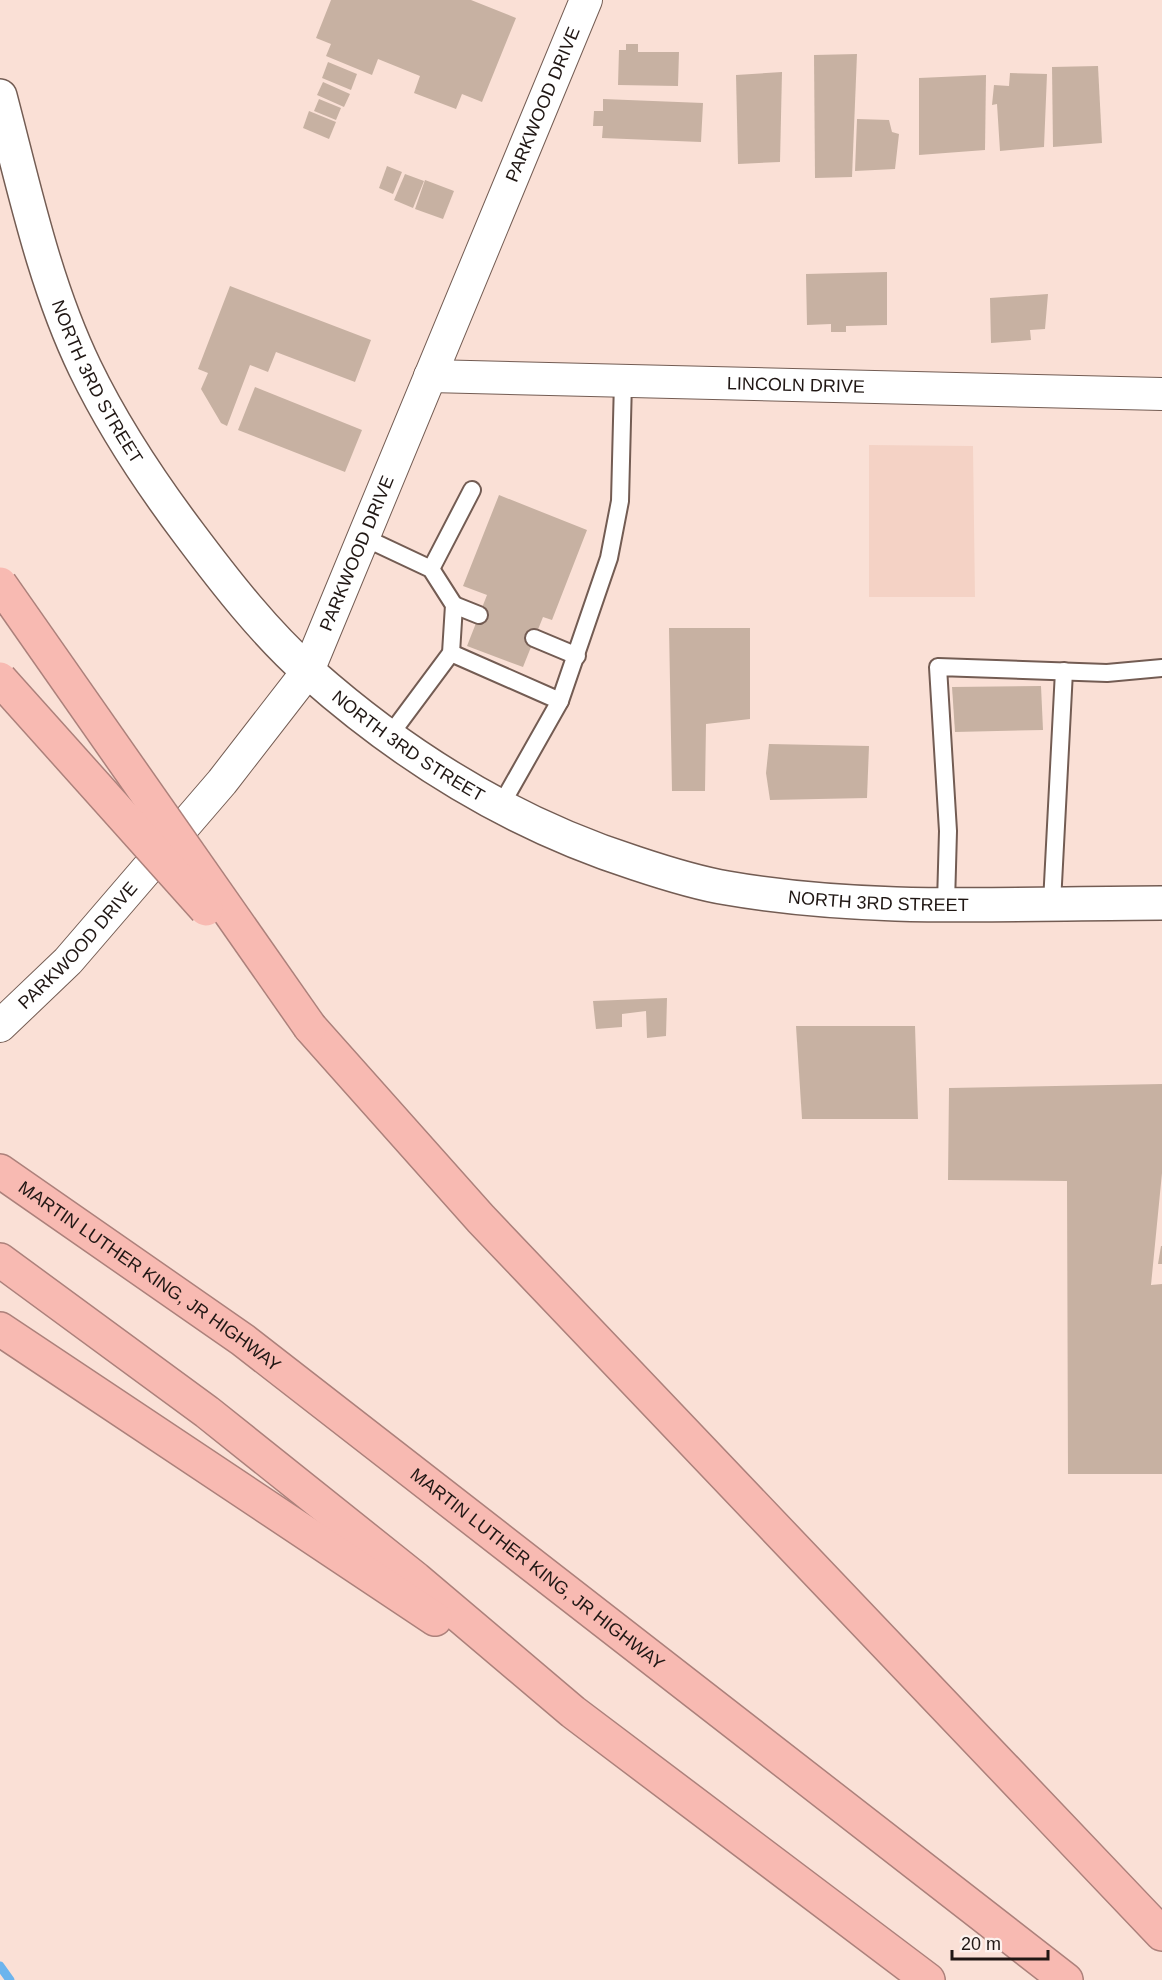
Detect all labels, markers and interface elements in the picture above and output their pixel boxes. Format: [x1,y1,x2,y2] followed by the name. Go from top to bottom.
[502,24,584,185] street label: PARKWOOD DRIVE
[48,297,147,467] street label: NORTH 3RD STREET
[727,373,865,397] street label: LINCOLN DRIVE
[316,473,398,634] street label: PARKWOOD DRIVE
[328,686,488,806] street label: NORTH 3RD STREET
[14,878,141,1013] street label: PARKWOOD DRIVE
[787,887,969,915] street label: NORTH 3RD STREET
[15,1177,285,1376] street label: MARTIN LUTHER KING, JR HIGHWAY
[407,1464,668,1674] street label: MARTIN LUTHER KING, JR HIGHWAY
[952,1923,1048,1961] scale bar
[961,1934,1001,1954] text: 20 m

